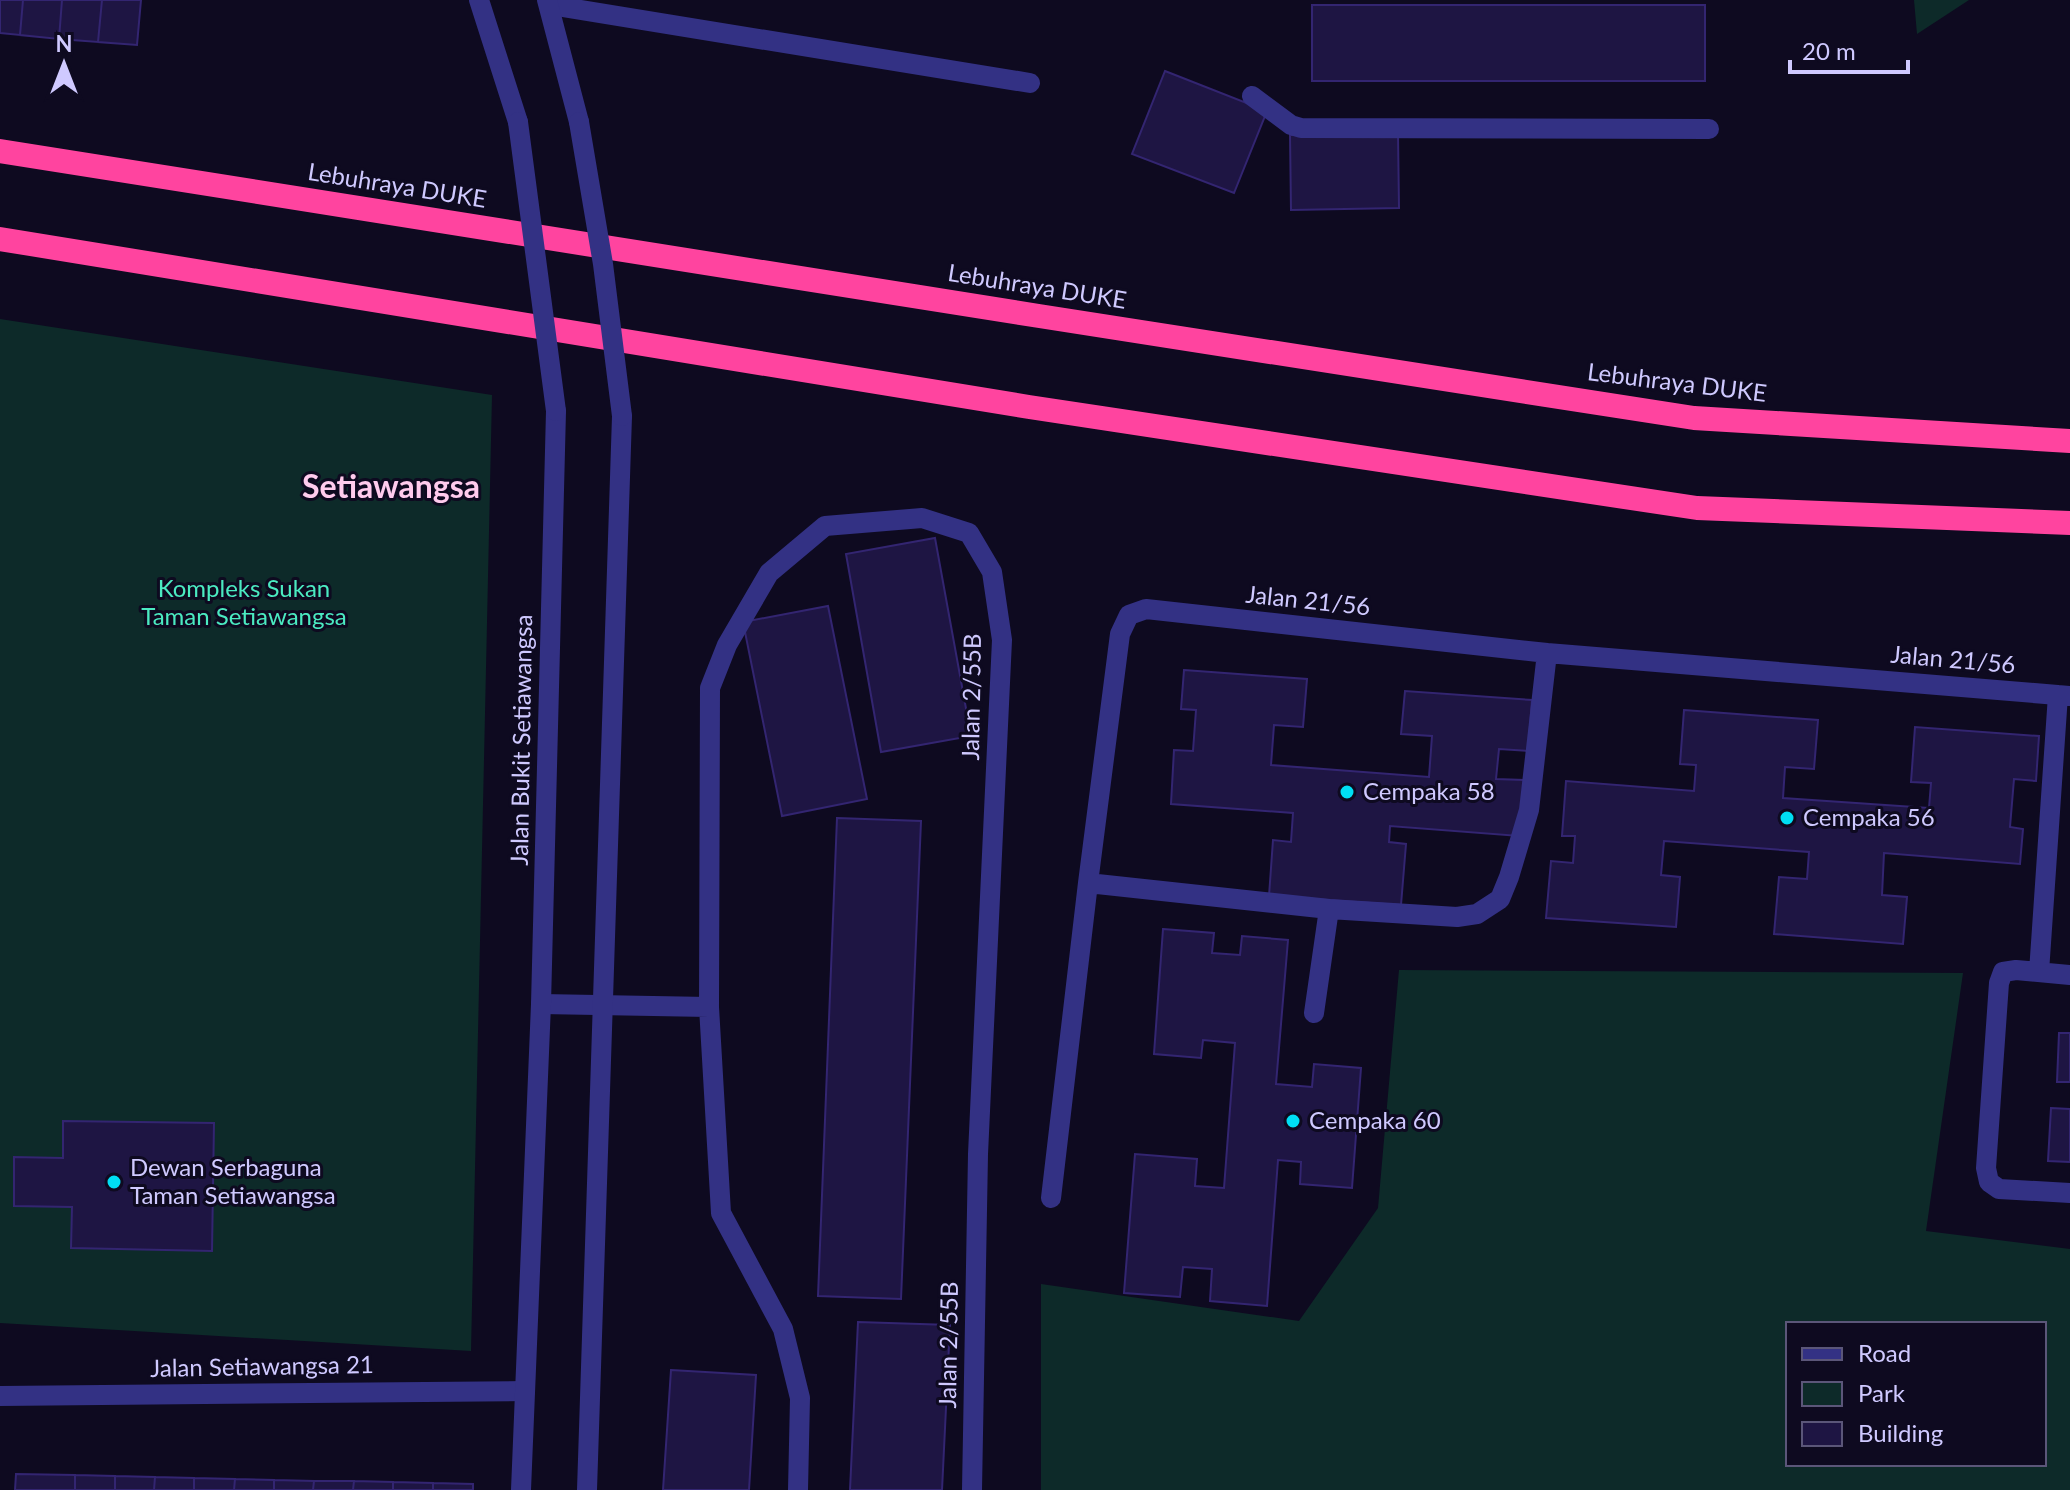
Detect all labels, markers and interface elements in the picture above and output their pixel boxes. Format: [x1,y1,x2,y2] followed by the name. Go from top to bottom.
[24,24,104,104] north arrow
[1790,24,1908,74] scale bar
[56,30,72,57] text: N
[1802,36,1856,65] text: 20 m
[306,156,489,213] street label: Lebuhraya DUKE
[946,257,1129,314] street label: Lebuhraya DUKE
[1586,356,1768,407] street label: Lebuhraya DUKE
[302,466,480,505] district label: Setiawangsa
[141,573,347,630] park label: Kompleks Sukan Taman Setiawangsa
[1244,579,1372,620] street label: Jalan 21/56
[504,614,537,866] street label: Jalan Bukit Setiawangsa
[955,633,986,761] street label: Jalan 2/55B
[1889,639,2017,678] street label: Jalan 21/56
[1363,776,1495,805] place label: Cempaka 58
[1338,783,1356,801] marker: Cempaka 58
[1803,802,1935,831] place label: Cempaka 56
[1778,809,1796,827] marker: Cempaka 56
[1309,1105,1441,1134] place label: Cempaka 60
[1284,1112,1302,1130] marker: Cempaka 60
[130,1152,336,1209] place label: Dewan Serbaguna Taman Setiawangsa
[105,1173,123,1191] marker: Dewan Serbaguna Taman Setiawangsa
[932,1281,963,1409] street label: Jalan 2/55B
[1786,1322,2046,1466] legend
[1858,1338,1911,1367] text: Road
[150,1349,374,1382] street label: Jalan Setiawangsa 21
[1858,1378,1906,1407] text: Park
[1858,1418,1943,1447] text: Building

